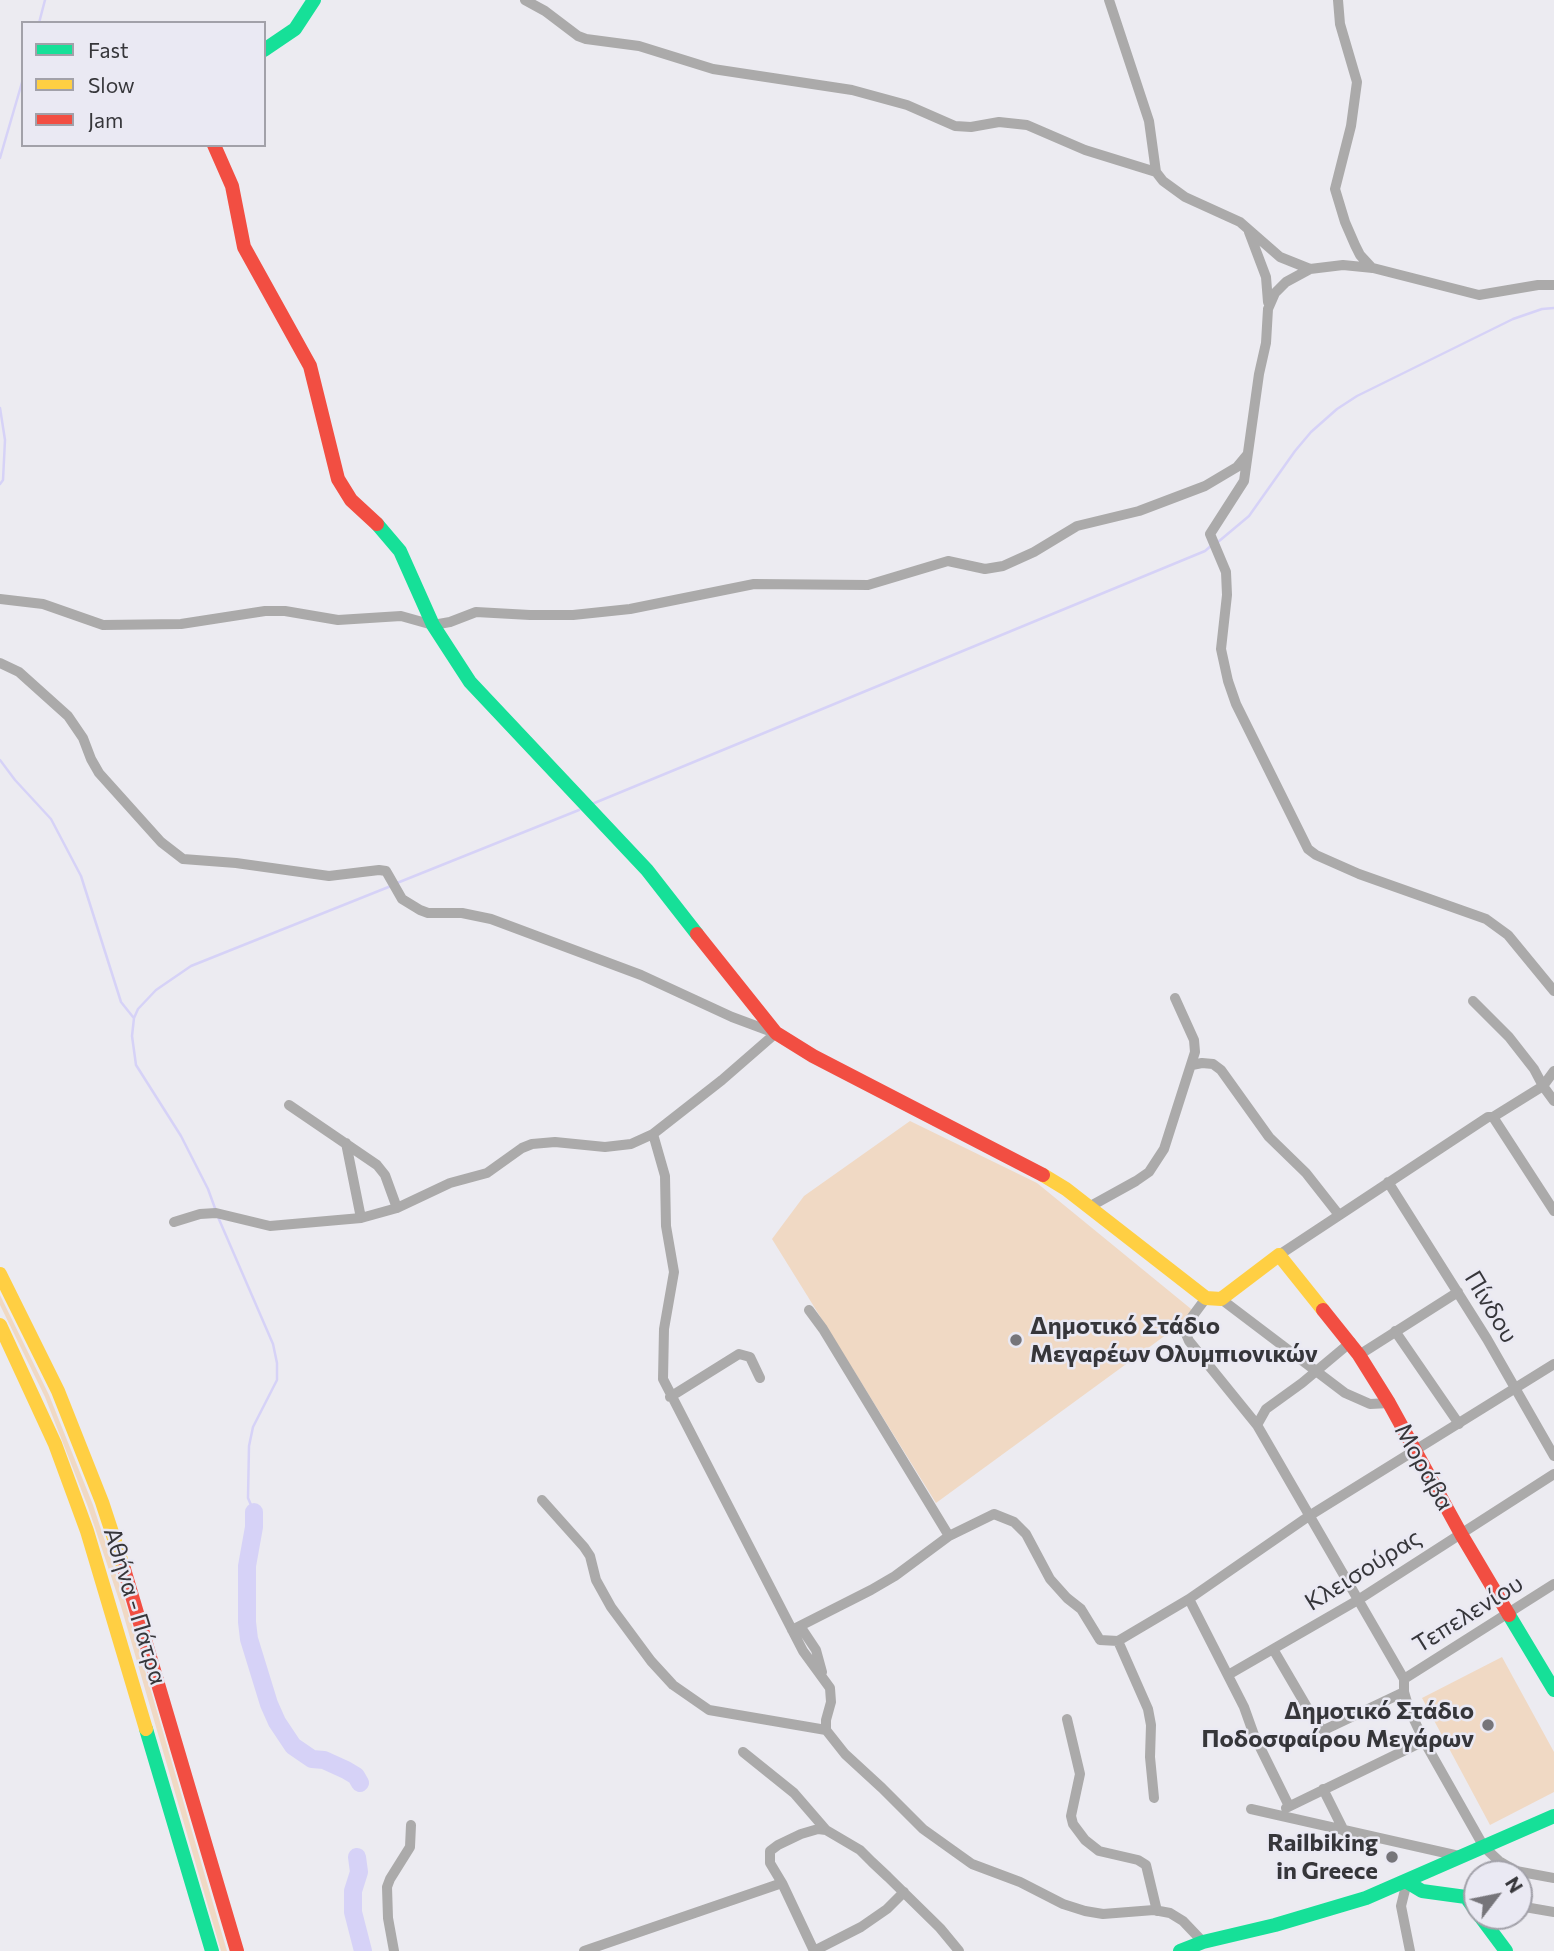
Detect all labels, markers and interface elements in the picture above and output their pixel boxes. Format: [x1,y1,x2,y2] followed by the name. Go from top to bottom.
[21,21,266,147] legend
[88,37,129,62] text: Fast
[88,72,135,97] text: Slow
[88,107,123,132] text: Jam
[1458,1266,1524,1348] street label: Πίνδου
[1030,1312,1318,1368] place label: Δημοτικό Στάδιο Μεγαρέων Ολυμπιονικών
[1008,1332,1024,1348] marker: Δημοτικό Στάδιο Μεγαρέων Ολυμπιονικών
[1388,1418,1460,1516] street label: Μοράβα
[1300,1523,1426,1617] street label: Κλεισούρας
[97,1524,173,1688] street label: Αθήνα - Πάτρα
[1408,1569,1528,1659] street label: Τεπελενίου
[1201,1697,1474,1753] place label: Δημοτικό Στάδιο Ποδοσφαίρου Μεγάρων
[1480,1717,1496,1733] marker: Δημοτικό Στάδιο Ποδοσφαίρου Μεγάρων
[1267,1829,1378,1885] place label: Railbiking in Greece
[1384,1849,1400,1865] marker: Railbiking in Greece
[1463,1860,1533,1930] north arrow
[1501,1873,1528,1897] text: N

